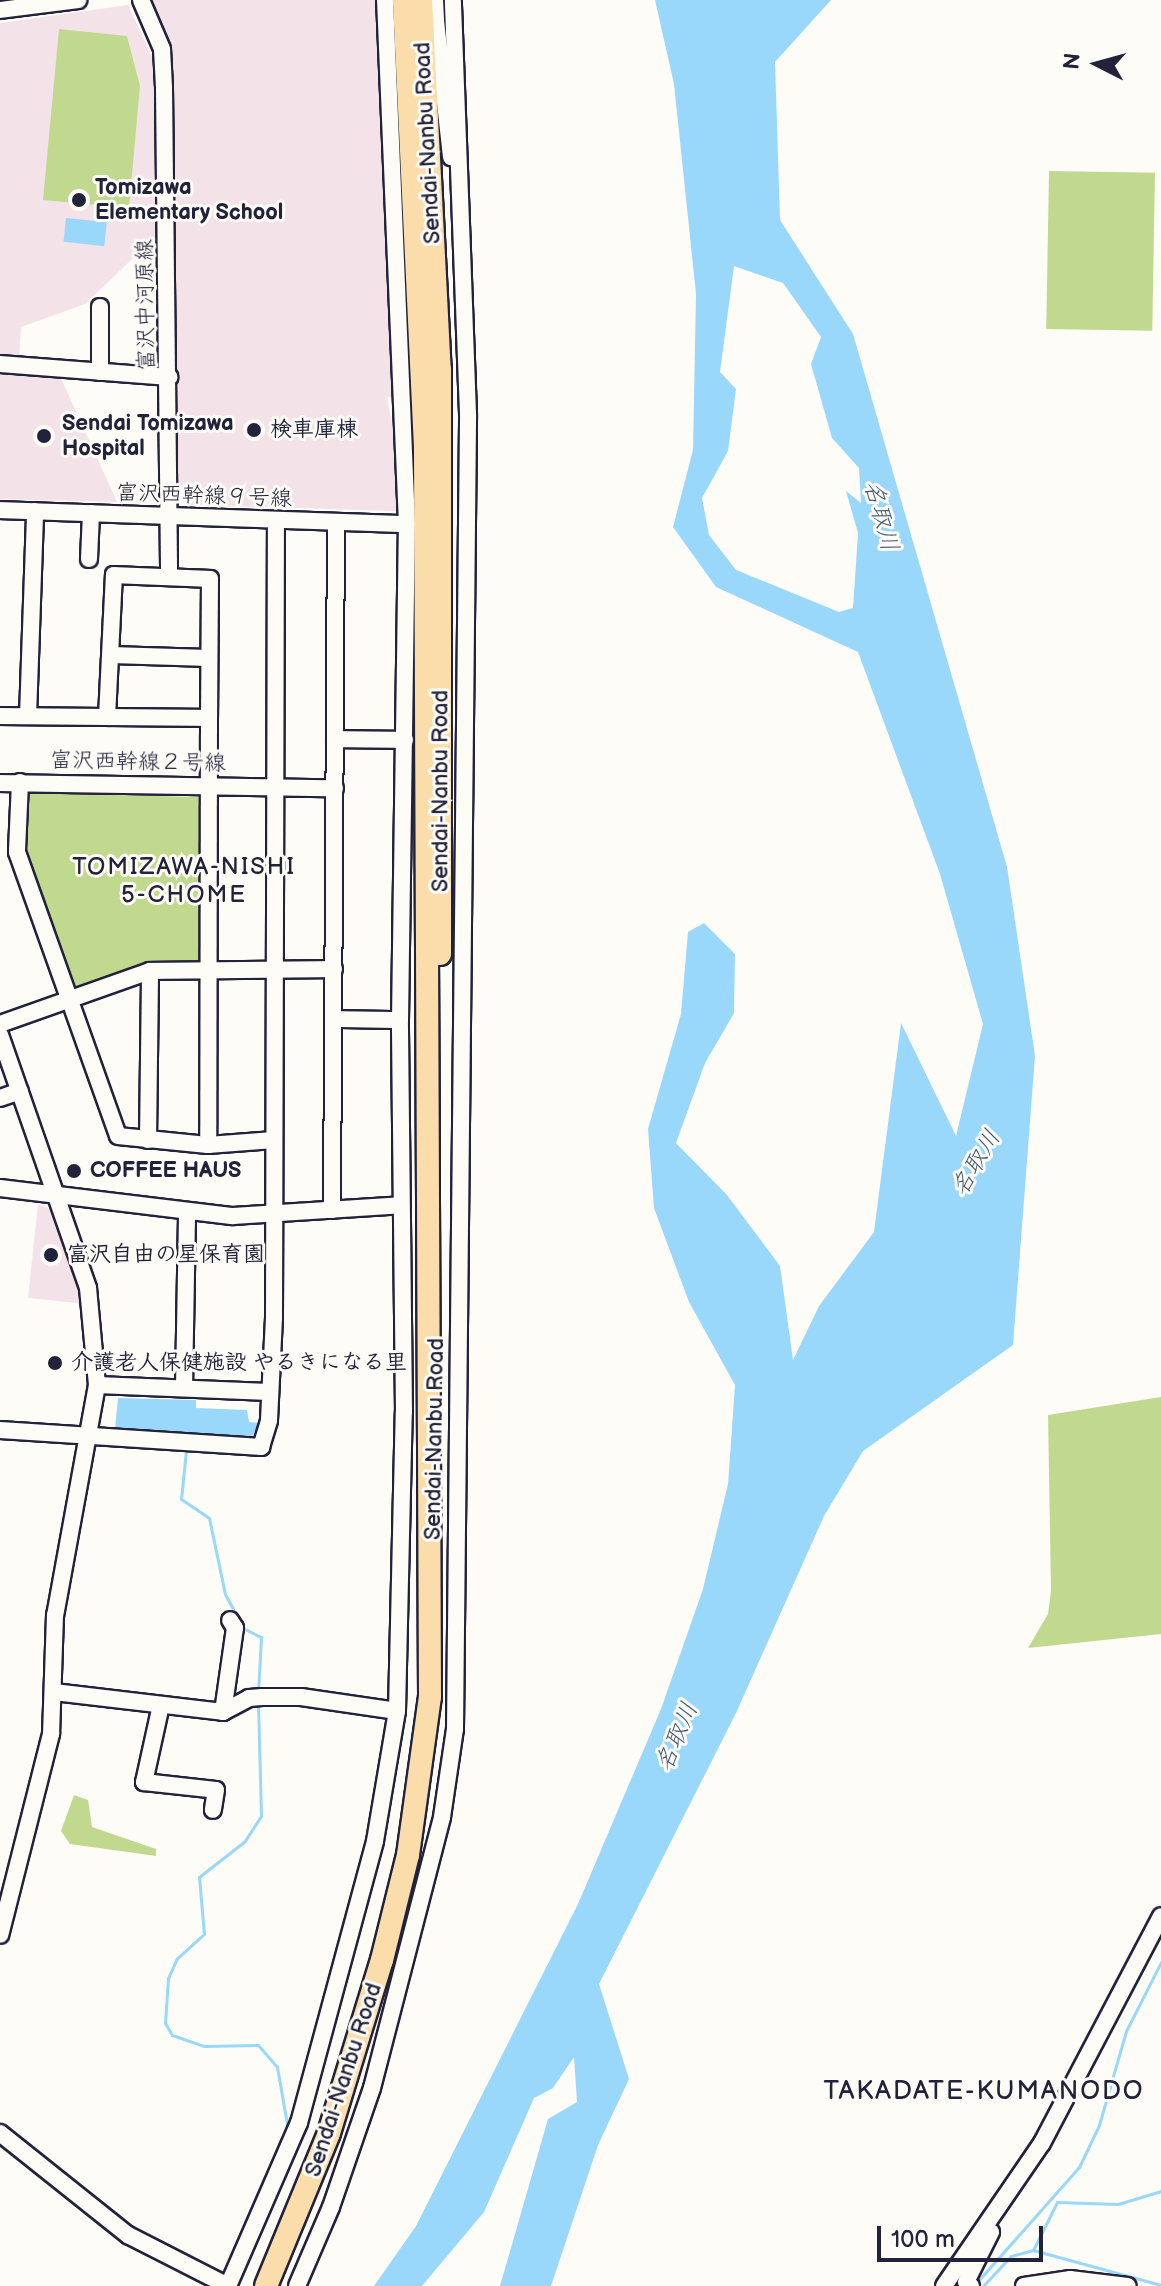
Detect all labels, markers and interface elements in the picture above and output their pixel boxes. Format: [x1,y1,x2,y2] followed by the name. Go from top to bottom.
[1057,24,1137,104] north arrow
[410,41,446,245] street label: Sendai-Nanbu Road
[1058,52,1087,71] text: N
[95,174,284,226] place label: Tomizawa Elementary School
[70,191,88,209] marker: Tomizawa Elementary School
[132,239,160,371] street label: 富沢中河原線
[62,410,234,462] place label: Sendai Tomizawa Hospital
[270,417,358,443] place label: 検車庫棟
[245,421,263,439] marker: 検車庫棟
[33,425,55,447] marker: Sendai Tomizawa Hospital
[858,477,904,555] water label: 名取川
[116,480,292,512] street label: 富沢西幹線９号線
[428,690,454,892] street label: Sendai-Nanbu Road
[50,747,226,777] street label: 富沢西幹線２号線
[72,853,296,909] district label: TOMIZAWA-NISHI 5-CHOME
[945,1125,1007,1201] water label: 名取川
[90,1158,241,1184] place label: COFFEE HAUS
[65,1162,83,1180] marker: COFFEE HAUS
[67,1242,265,1268] place label: 富沢自由の星保育園
[42,1246,60,1264] marker: 富沢自由の星保育園
[420,1338,450,1540] street label: Sendai-Nanbu Road
[71,1350,407,1376] place label: 介護老人保健施設 やるきになる里
[46,1354,64,1372] marker: 介護老人保健施設 やるきになる里
[650,1698,704,1776] water label: 名取川
[300,1980,388,2180] street label: Sendai-Nanbu Road
[823,2076,1145,2108] district label: TAKADATE-KUMANODO
[881,2210,1047,2260] scale bar
[891,2225,955,2254] text: 100 m

